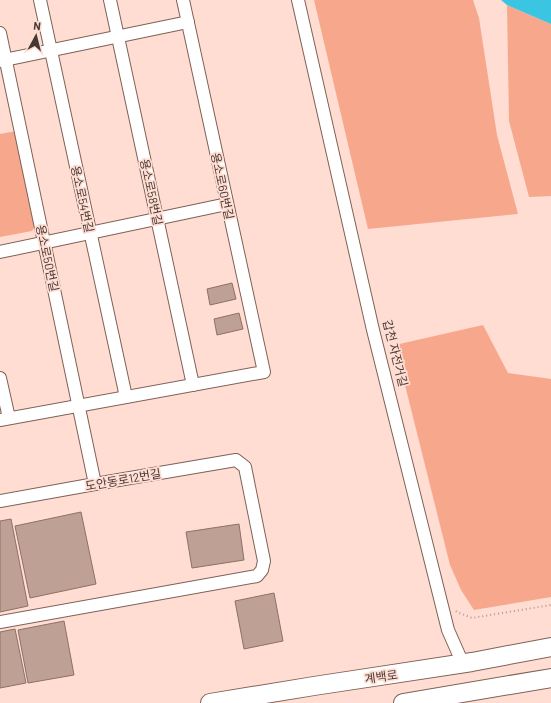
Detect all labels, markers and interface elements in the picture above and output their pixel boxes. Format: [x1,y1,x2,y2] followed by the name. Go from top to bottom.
[16,16,56,56] north arrow
[33,19,42,32] text: N
[209,151,237,221] street label: 용소로60번길
[138,157,166,227] street label: 용소로58번길
[69,164,97,234] street label: 용소로54번길
[34,223,62,293] street label: 용소로50번길
[381,318,411,388] street label: 갑천 자전거길
[84,465,162,493] street label: 도안동로12번길
[364,667,398,685] street label: 계백로

